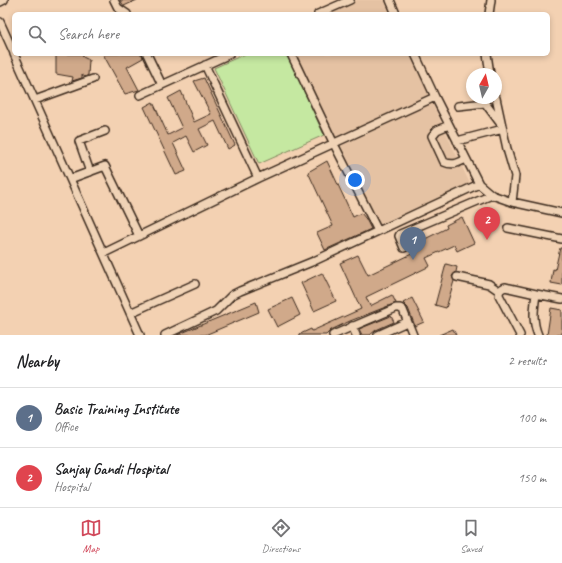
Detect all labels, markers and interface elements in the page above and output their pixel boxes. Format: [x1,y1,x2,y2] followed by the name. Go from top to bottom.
[12,12,550,56] search box
[26,23,48,45] icon: search
[58,25,119,44] text: Search here
[466,68,502,104] north arrow
[345,170,365,190] your location
[474,207,500,240] pin: 2
[400,227,426,260] pin: 1
[16,351,59,372] text: Nearby
[508,353,546,369] text: 2 results
[54,400,179,419] text: Basic Training Institute
[26,410,32,426] text: 1
[518,410,546,426] text: 100 m
[54,419,78,435] text: Office
[54,460,168,479] text: Sanjay Gandi Hospital
[26,470,32,486] text: 2
[518,470,546,486] text: 150 m
[54,479,90,495] text: Hospital
[80,517,102,555] tab: Map
[262,517,300,555] tab: Directions
[460,517,482,555] tab: Saved

